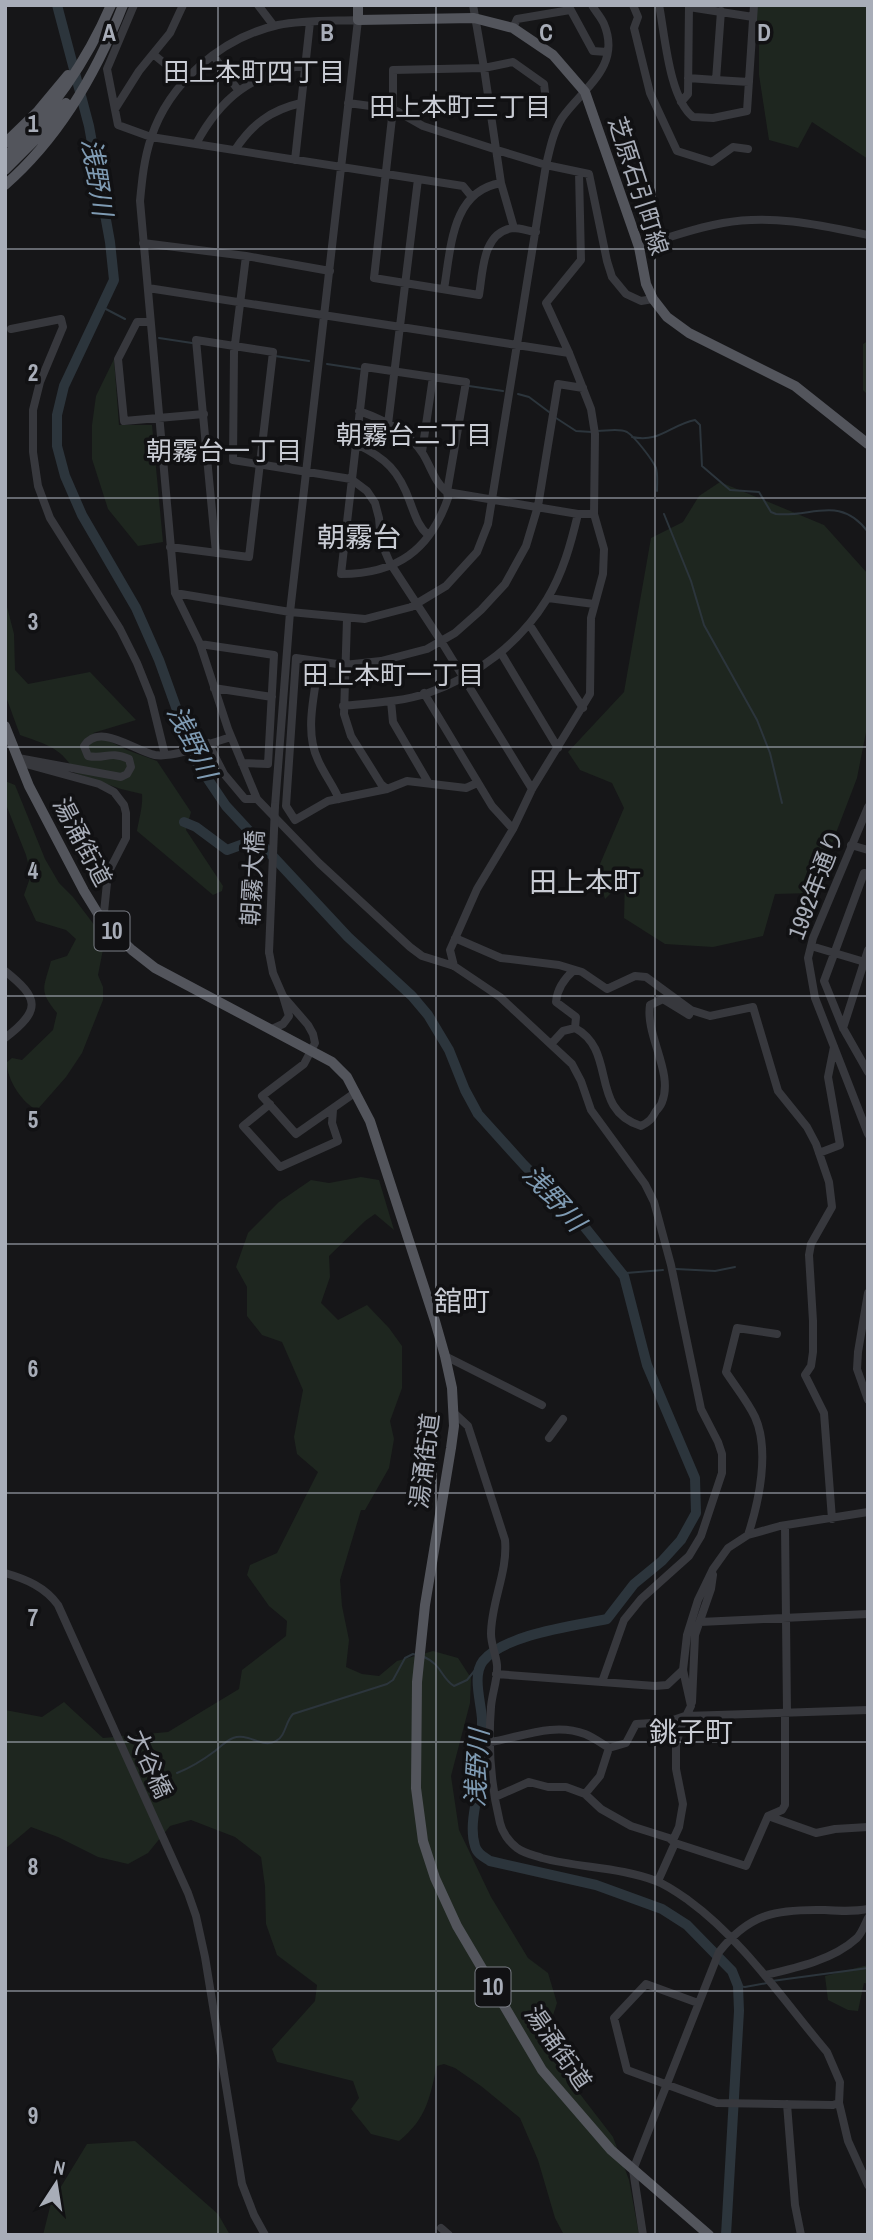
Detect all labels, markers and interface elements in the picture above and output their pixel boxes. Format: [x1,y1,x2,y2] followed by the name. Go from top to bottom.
[102,17,116,48] text: A
[320,17,334,48] text: B
[539,17,553,48] text: C
[757,17,771,48] text: D
[163,54,345,89] district label: 田上本町四丁目
[369,89,551,124] district label: 田上本町三丁目
[28,108,39,139] text: 1
[601,112,676,259] street label: 芝原石引町線
[74,136,121,221] water label: 浅野川
[28,357,38,388] text: 2
[336,417,492,452] district label: 朝霧台二丁目
[146,433,302,468] district label: 朝霧台一丁目
[317,518,401,556] district label: 朝霧台
[28,606,38,637] text: 3
[302,657,484,692] district label: 田上本町一丁目
[160,699,227,787] water label: 浅野川
[46,792,120,891] street label: 湯涌街道
[779,824,851,943] street label: 1992年通り
[234,829,270,927] street label: 朝霧大橋
[28,855,39,886] text: 4
[529,863,641,901] district label: 田上本町
[94,912,130,950] road number: 10
[28,1104,38,1135] text: 5
[515,1157,595,1241] water label: 浅野川
[434,1282,490,1320] district label: 舘町
[28,1353,38,1384] text: 6
[402,1411,446,1510] street label: 湯涌街道
[28,1602,38,1633] text: 7
[649,1713,733,1751] district label: 銚子町
[122,1724,180,1803] street label: 大谷橋
[457,1725,496,1808] water label: 浅野川
[28,1851,38,1882] text: 8
[476,1968,510,2006] road number: 10
[518,1999,599,2096] street label: 湯涌街道
[28,2100,38,2131] text: 9
[21,2149,91,2219] north arrow
[51,2153,68,2181] text: N

